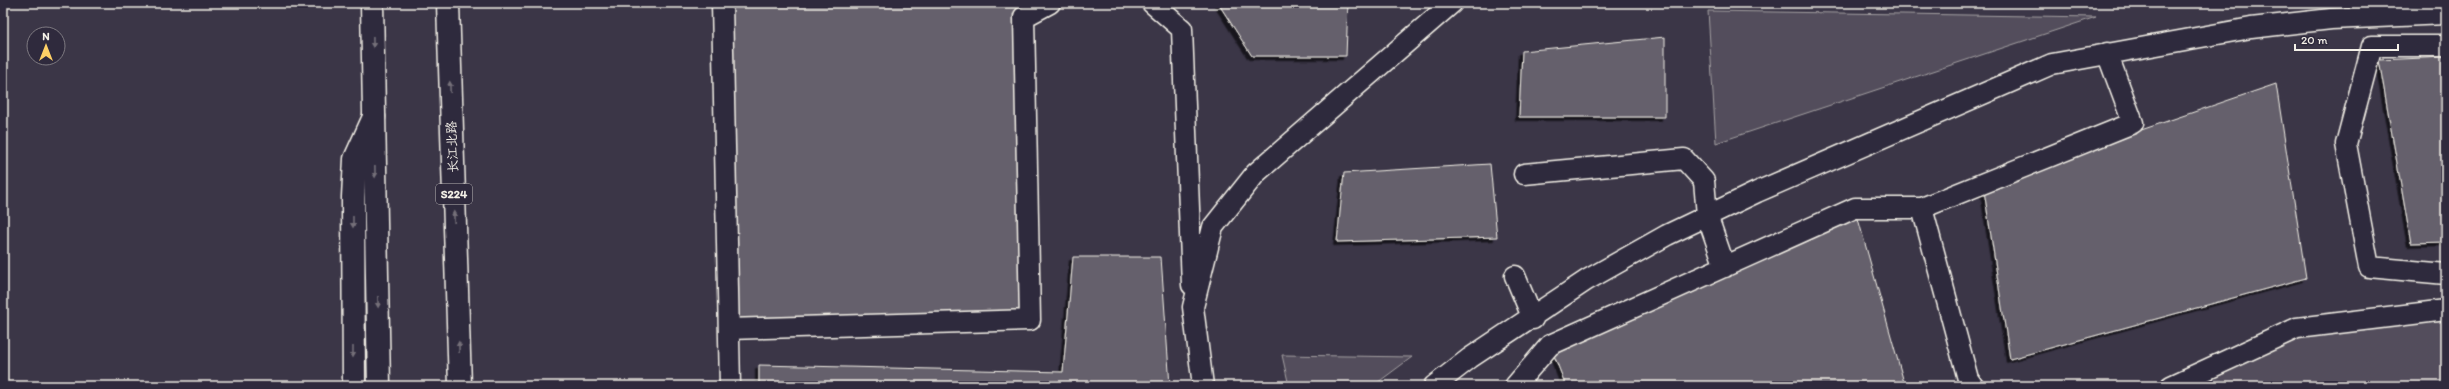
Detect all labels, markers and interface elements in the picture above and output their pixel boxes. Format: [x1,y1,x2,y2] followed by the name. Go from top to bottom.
[26,26,66,66] north arrow
[2295,26,2398,52] scale bar
[42,30,50,43] text: N
[2301,33,2328,47] text: 20 m
[370,36,376,49] one-way arrow
[447,80,453,93] one-way arrow
[444,121,460,173] street label: 长江北路
[372,166,378,179] one-way arrow
[436,184,472,204] road number: S224
[451,211,458,223] one-way arrow
[350,216,356,229] one-way arrow
[375,296,381,309] one-way arrow
[455,341,462,353] one-way arrow
[350,346,356,359] one-way arrow

